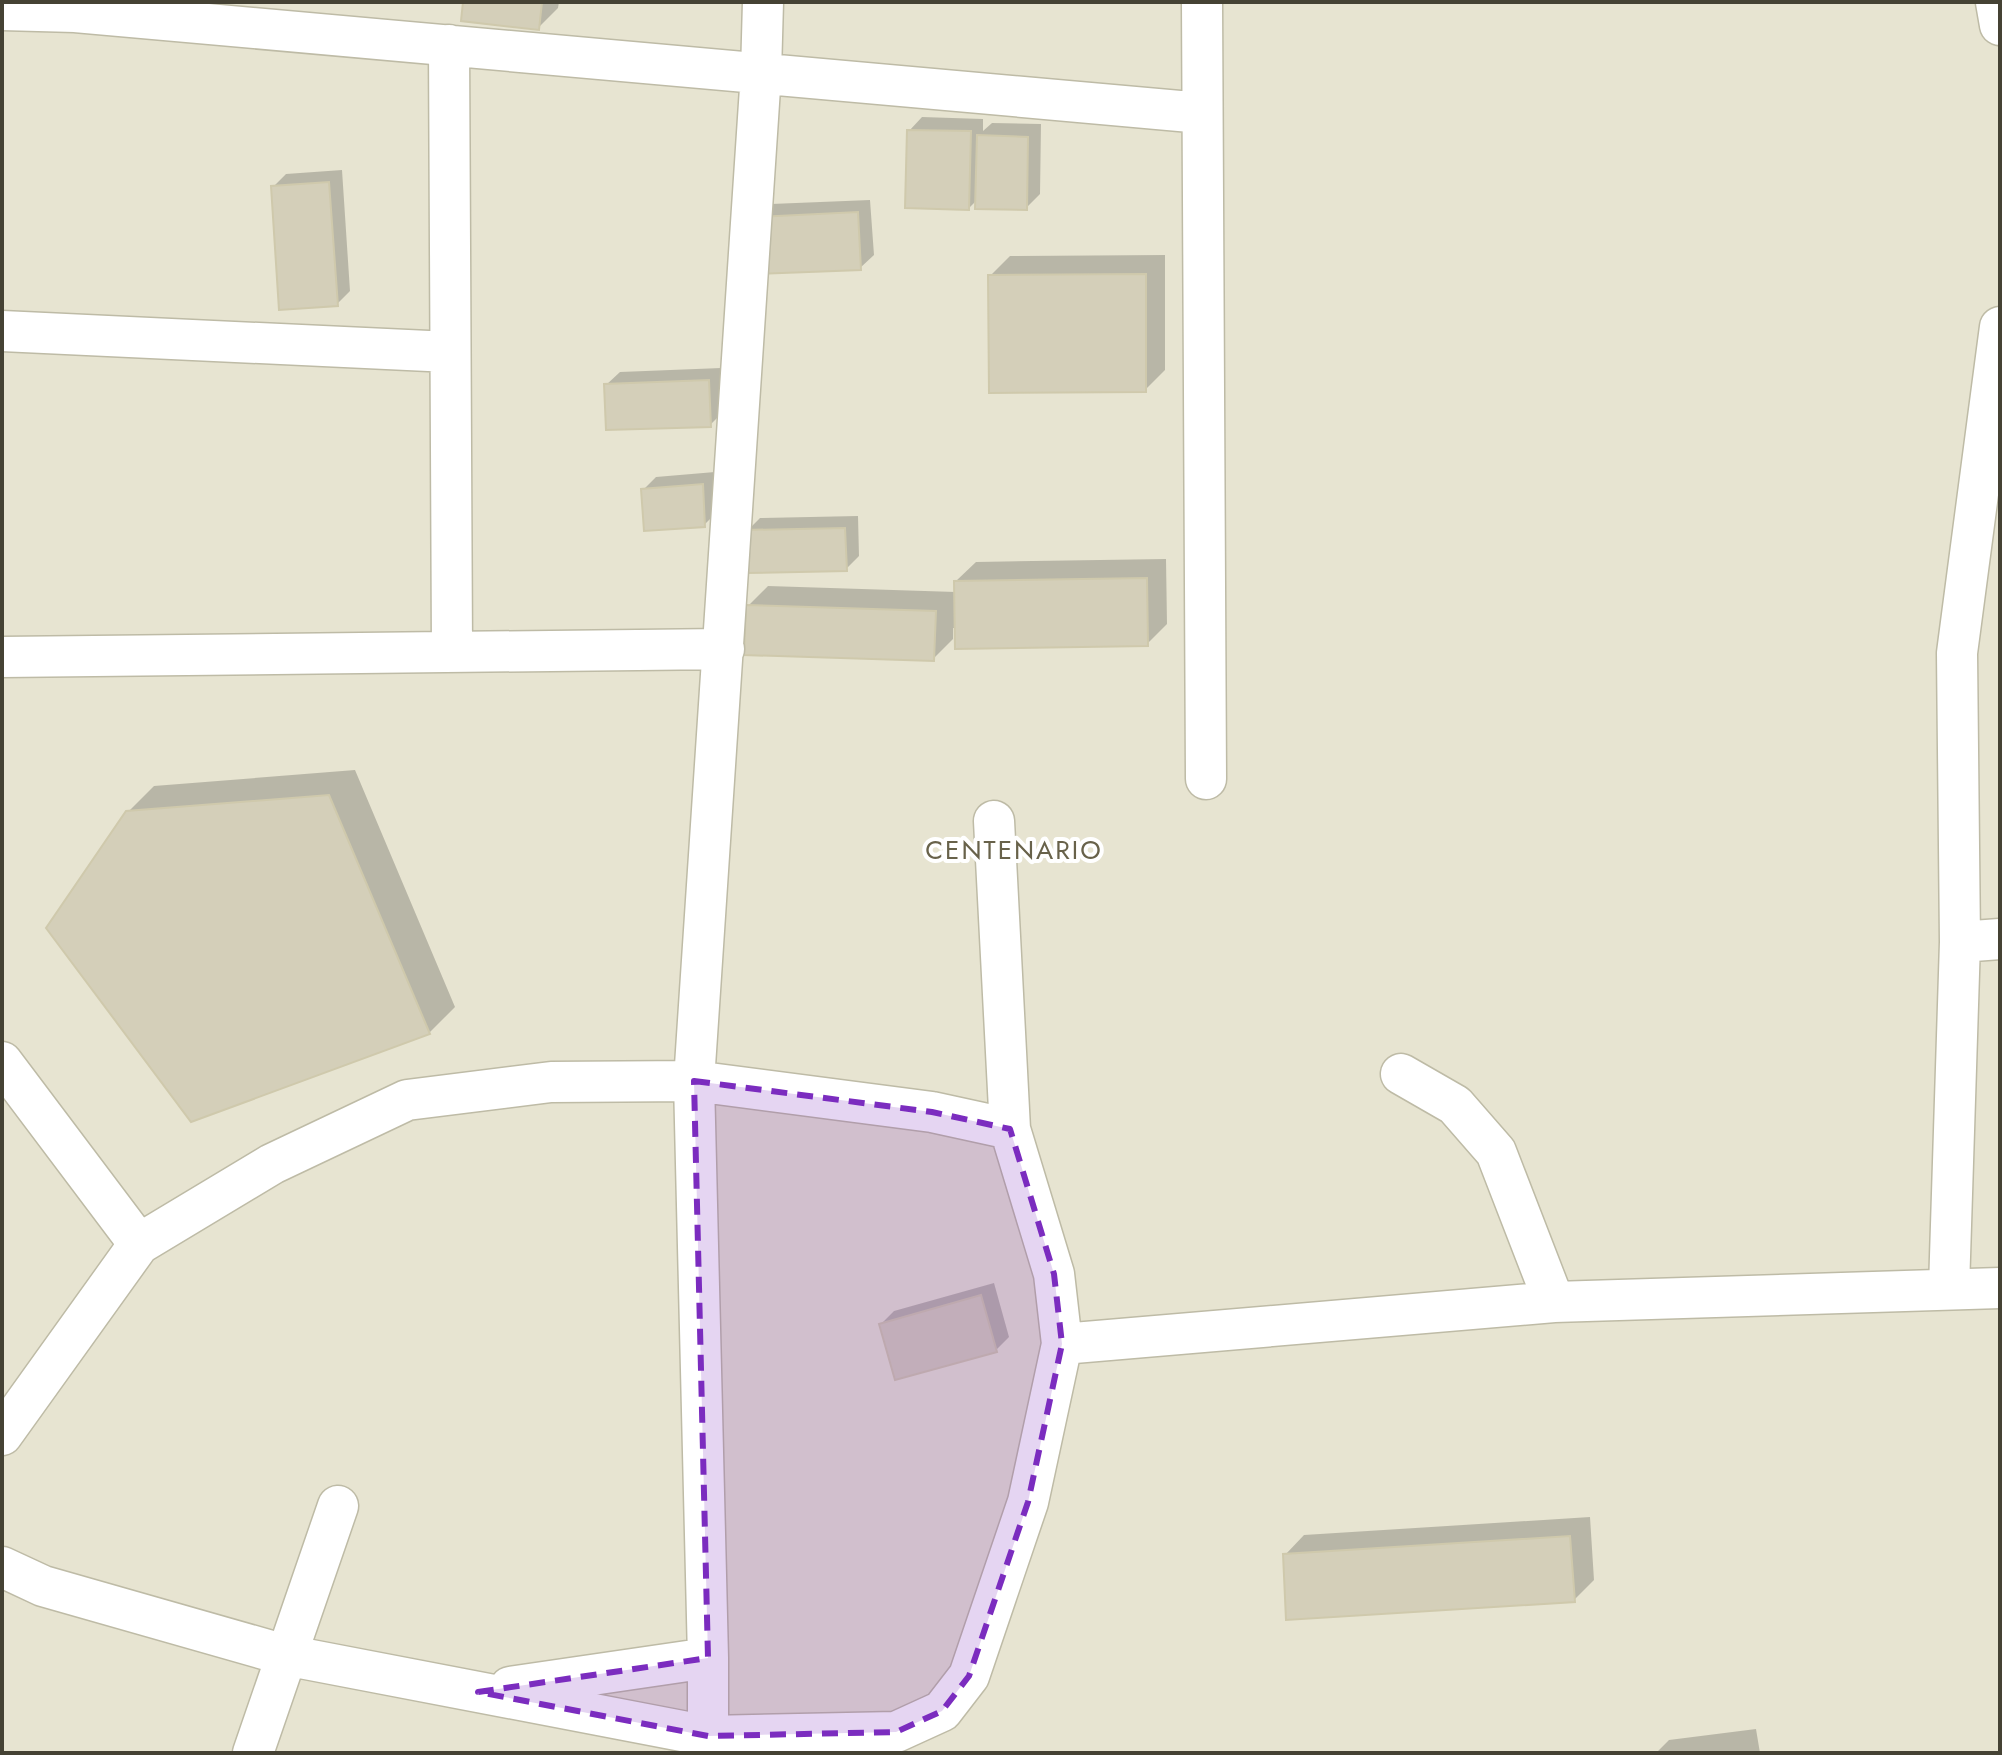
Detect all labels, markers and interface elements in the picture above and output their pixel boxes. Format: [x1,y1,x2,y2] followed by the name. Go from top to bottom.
[925,831,1103,869] district label: CENTENARIO

